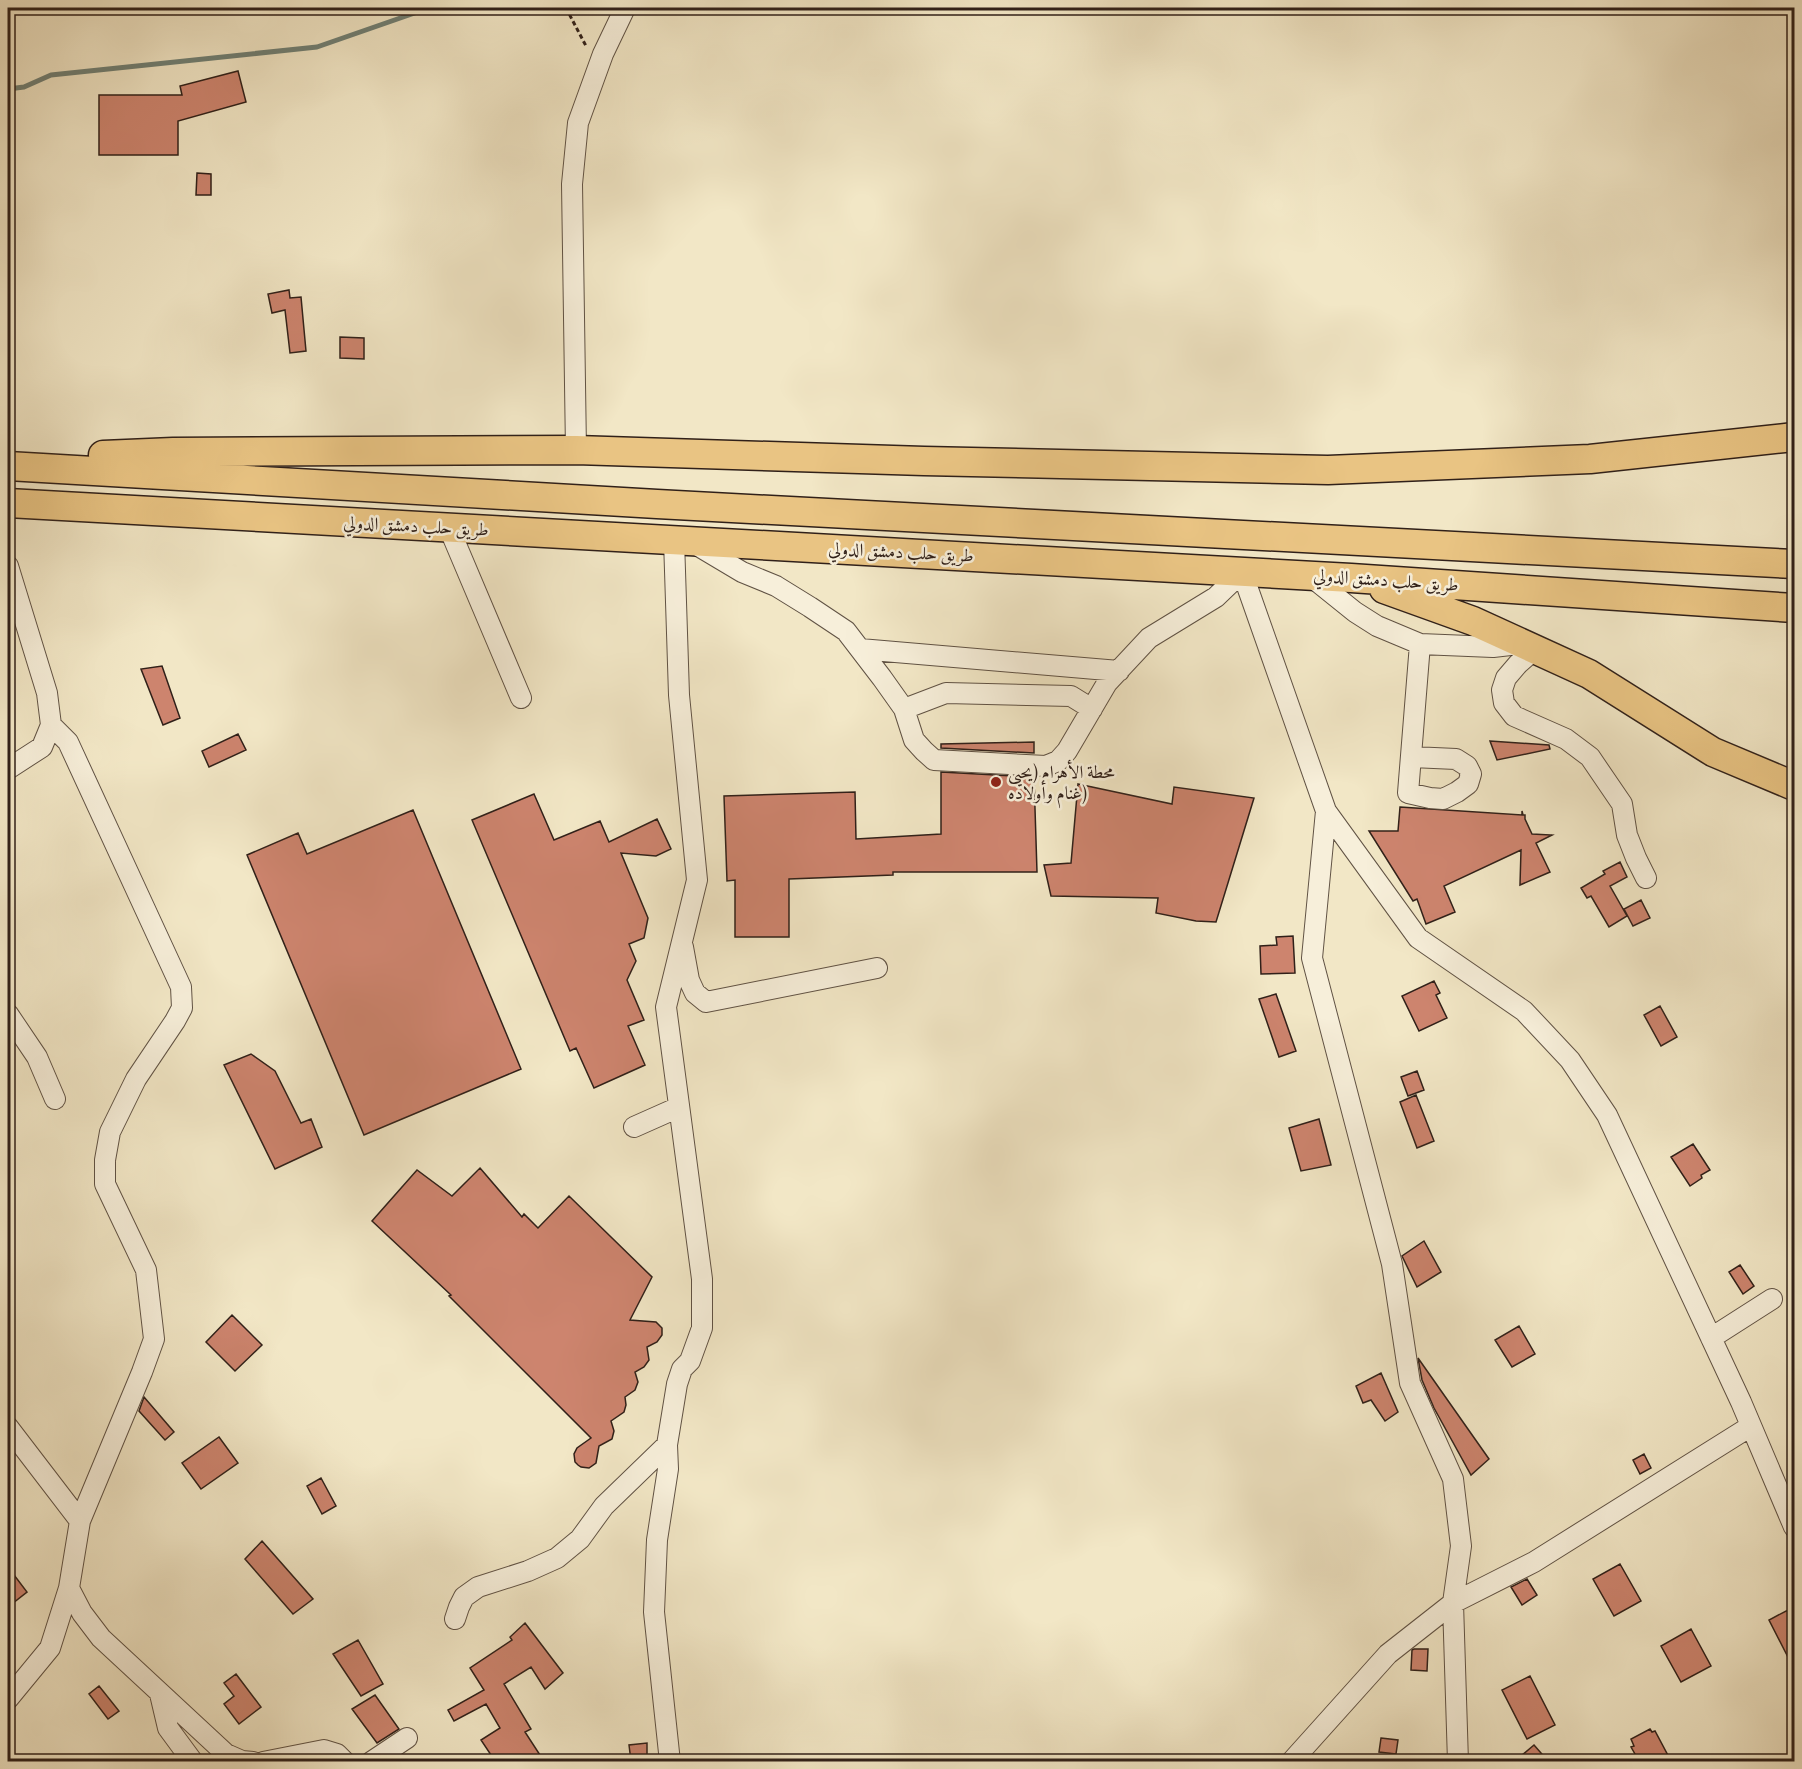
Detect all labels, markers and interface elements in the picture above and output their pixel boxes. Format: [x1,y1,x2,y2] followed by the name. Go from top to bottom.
[342,511,489,545] street label: طريق حلب دمشق الدولي
[827,537,974,571] street label: طريق حلب دمشق الدولي
[1312,564,1459,600] street label: طريق حلب دمشق الدولي
[1008,759,1115,809] place label: محطة الأهرام (يحيى غنام وأولاده)
[989,775,1003,789] marker: محطة الأهرام (يحيى غنام وأولاده)

